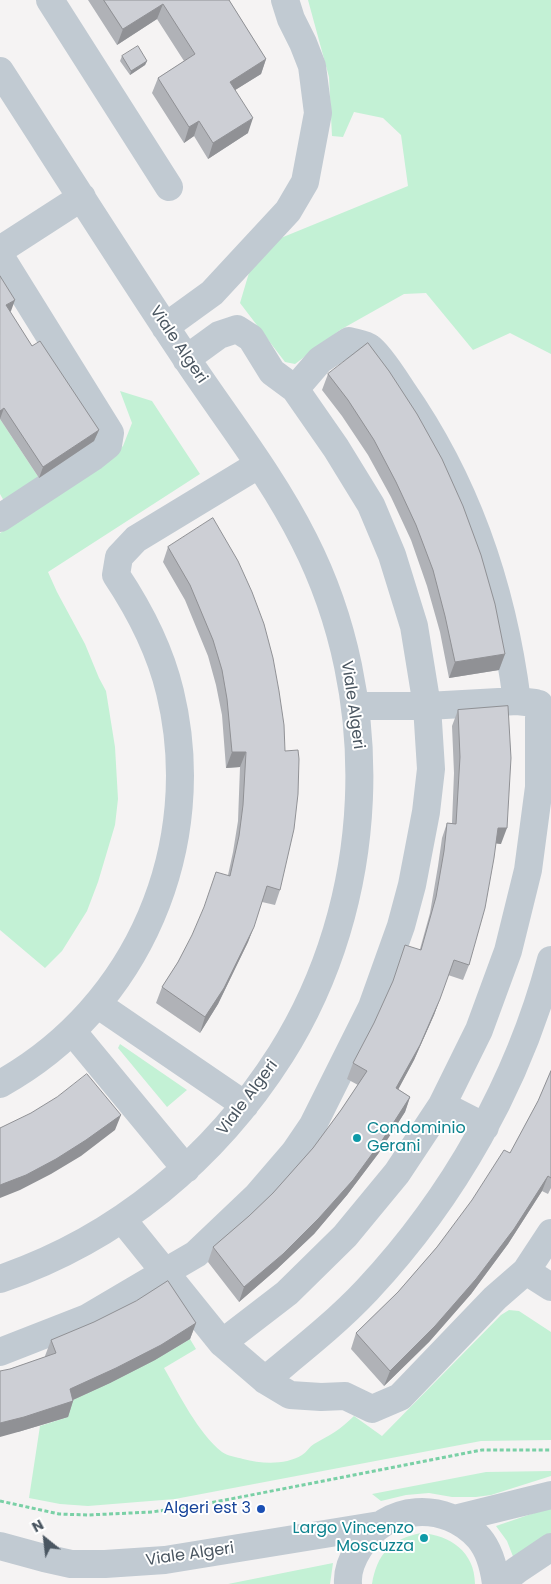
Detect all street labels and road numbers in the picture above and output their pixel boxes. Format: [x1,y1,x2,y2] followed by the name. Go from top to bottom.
[145,303,211,387] street label: Viale Algeri
[336,660,368,750] street label: Viale Algeri
[214,1057,282,1139] street label: Viale Algeri
[145,1539,235,1571] street label: Viale Algeri

